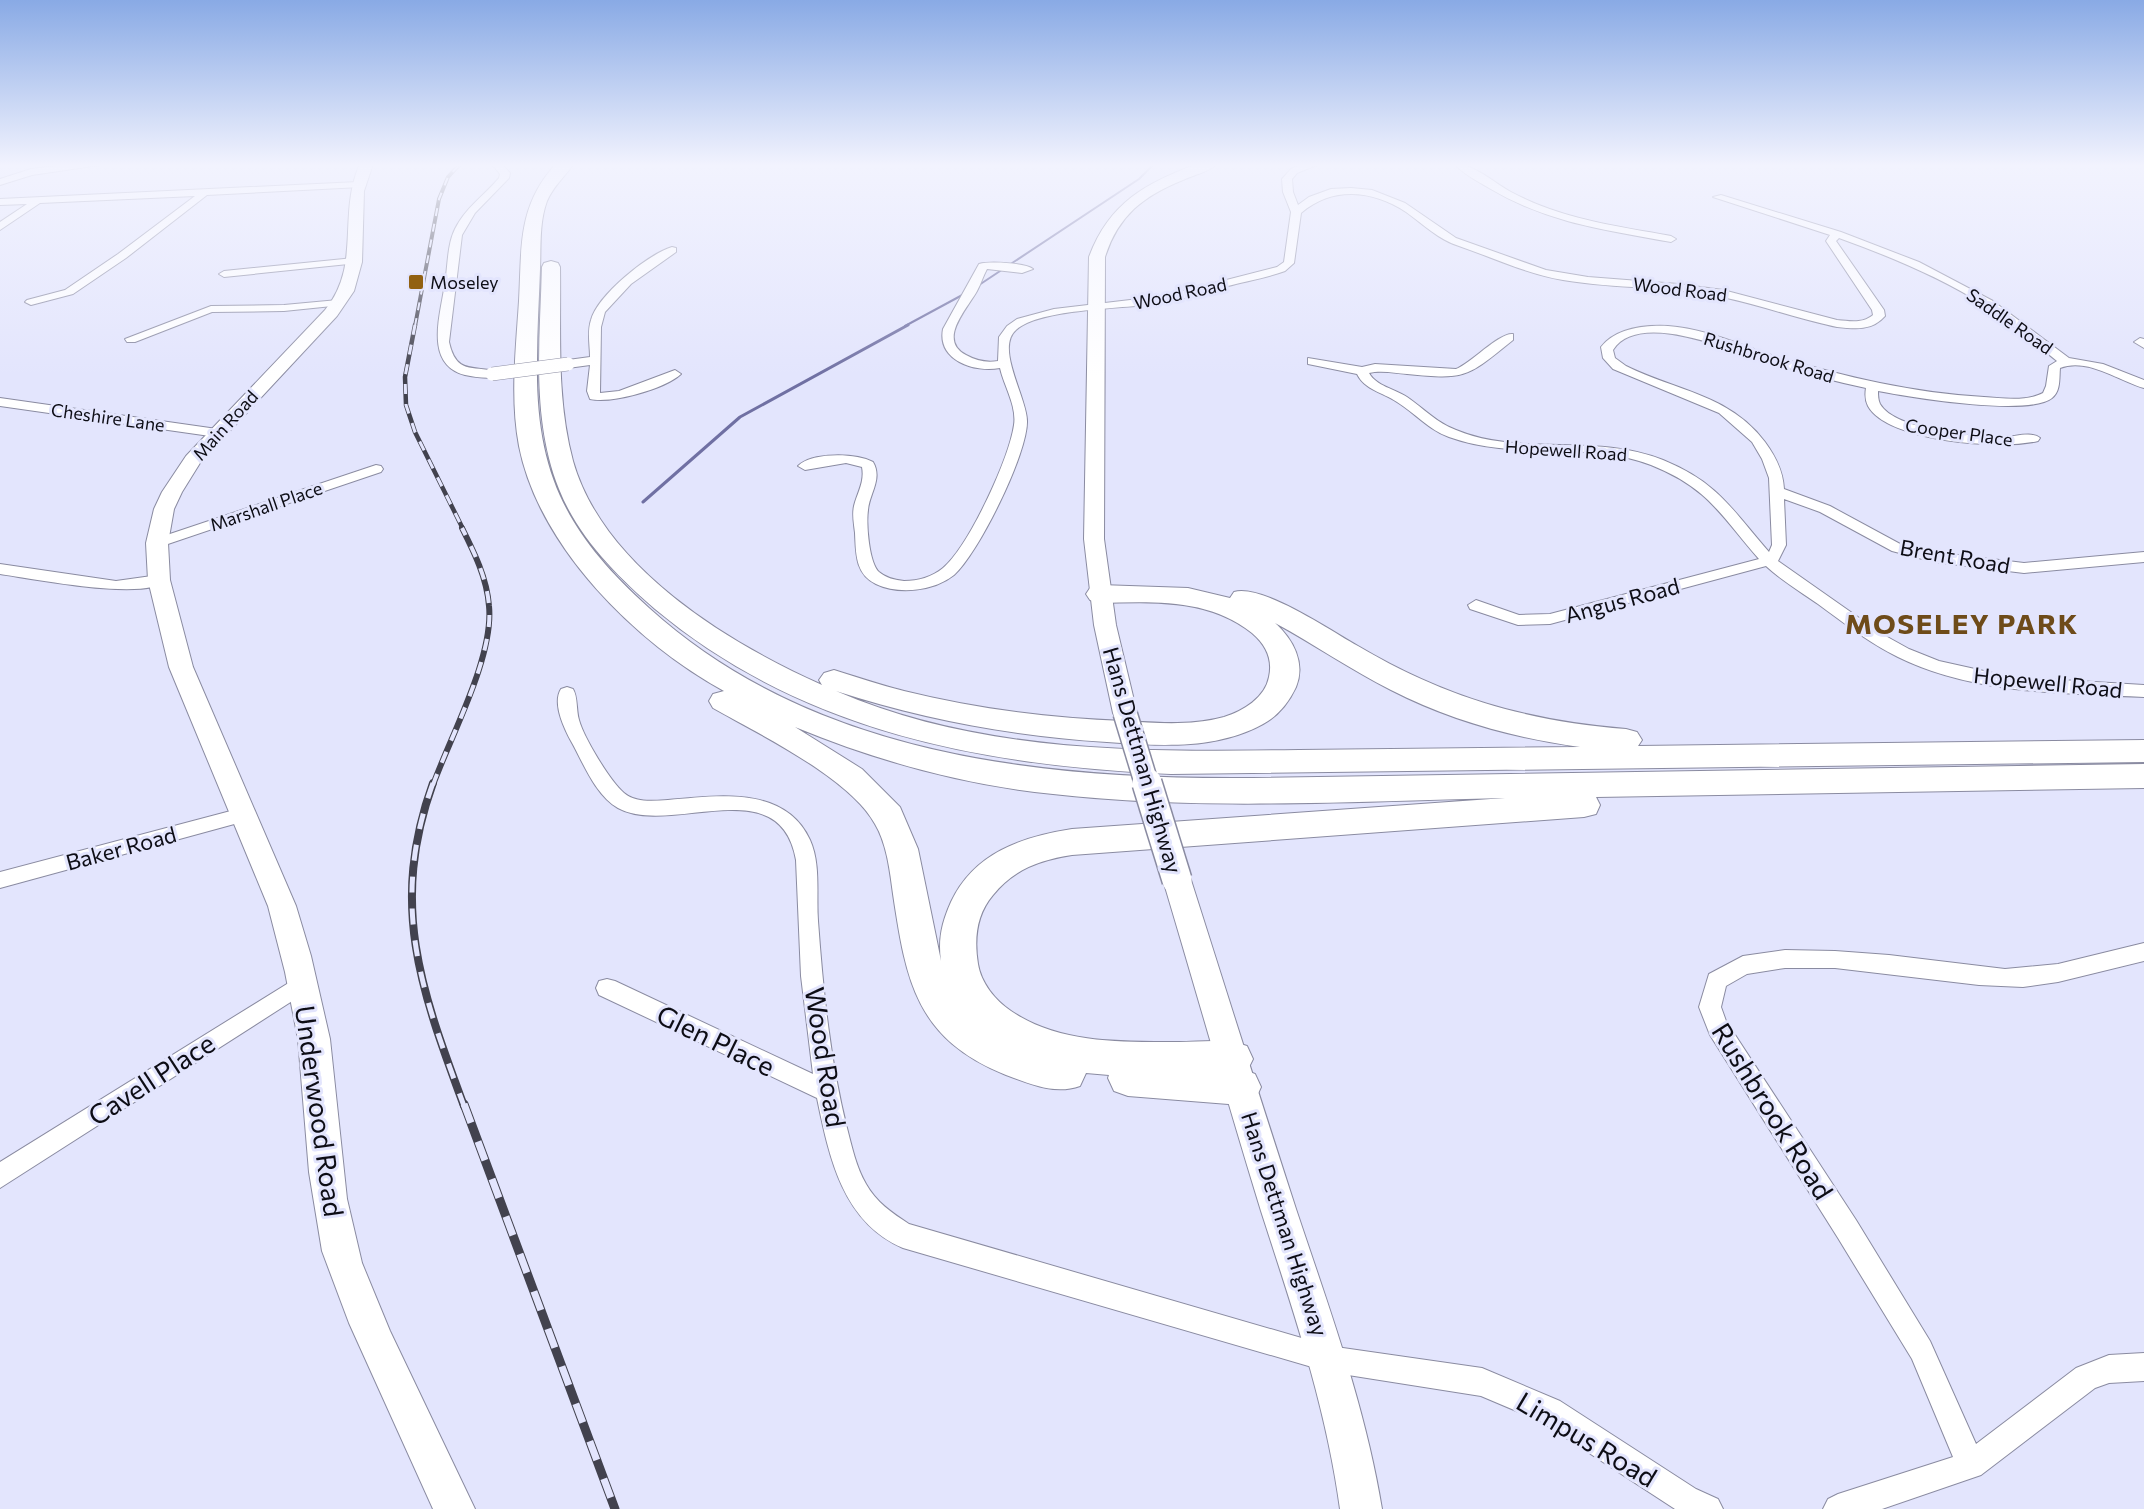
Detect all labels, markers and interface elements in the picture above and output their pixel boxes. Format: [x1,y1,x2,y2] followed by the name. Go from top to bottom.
[430,271,499,293] place label: Moseley
[1131,272,1229,314] street label: Wood Road
[1632,272,1728,306] street label: Wood Road
[407,273,425,291] marker: Moseley
[1963,283,2057,359] street label: Saddle Road
[1701,327,1837,387] street label: Rushbrook Road
[188,385,262,465] street label: Main Road
[50,398,166,436] street label: Cheshire Lane
[1904,414,2014,450] street label: Cooper Place
[1504,435,1628,465] street label: Hopewell Road
[207,476,325,536] street label: Marshall Place
[1898,533,2012,579] street label: Brent Road
[1562,572,1682,628] street label: Angus Road
[1845,606,2079,640] district label: MOSELEY PARK
[1098,644,1188,876] street label: Hans Dettman Highway
[1972,661,2124,703] street label: Hopewell Road
[63,820,179,876] street label: Baker Road
[799,984,853,1130] street label: Wood Road
[652,997,780,1083] street label: Glen Place
[289,1003,351,1219] street label: Underwood Road
[1705,1017,1841,1205] street label: Rushbrook Road
[81,1026,221,1132] street label: Cavell Place
[1236,1108,1334,1340] street label: Hans Dettman Highway
[1511,1384,1663,1494] street label: Limpus Road

